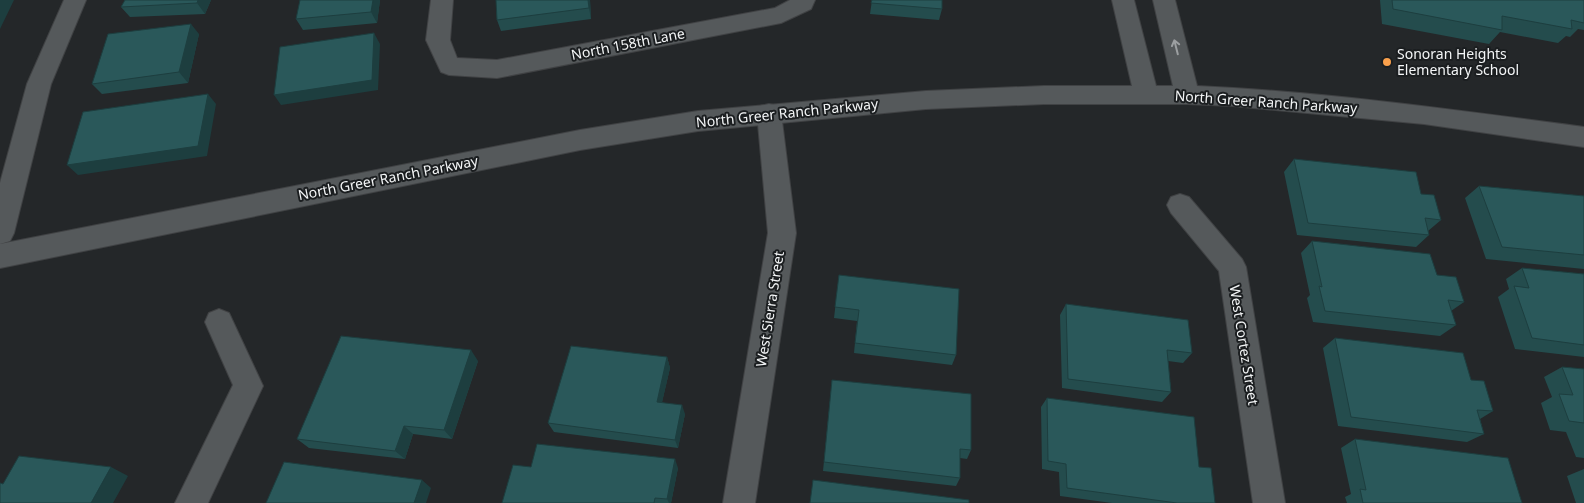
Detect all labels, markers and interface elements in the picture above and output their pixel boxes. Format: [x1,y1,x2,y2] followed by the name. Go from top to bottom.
[569,23,686,64] street label: North 158th Lane
[1170,40,1180,56] one-way arrow
[1397,44,1519,79] place label: Sonoran Heights Elementary School
[1381,56,1393,68] marker: Sonoran Heights Elementary School
[1174,86,1359,117] street label: North Greer Ranch Parkway
[695,93,880,132] street label: North Greer Ranch Parkway
[296,151,480,204] street label: North Greer Ranch Parkway
[751,250,788,368] street label: West Sierra Street
[1226,284,1263,406] street label: West Cortez Street

